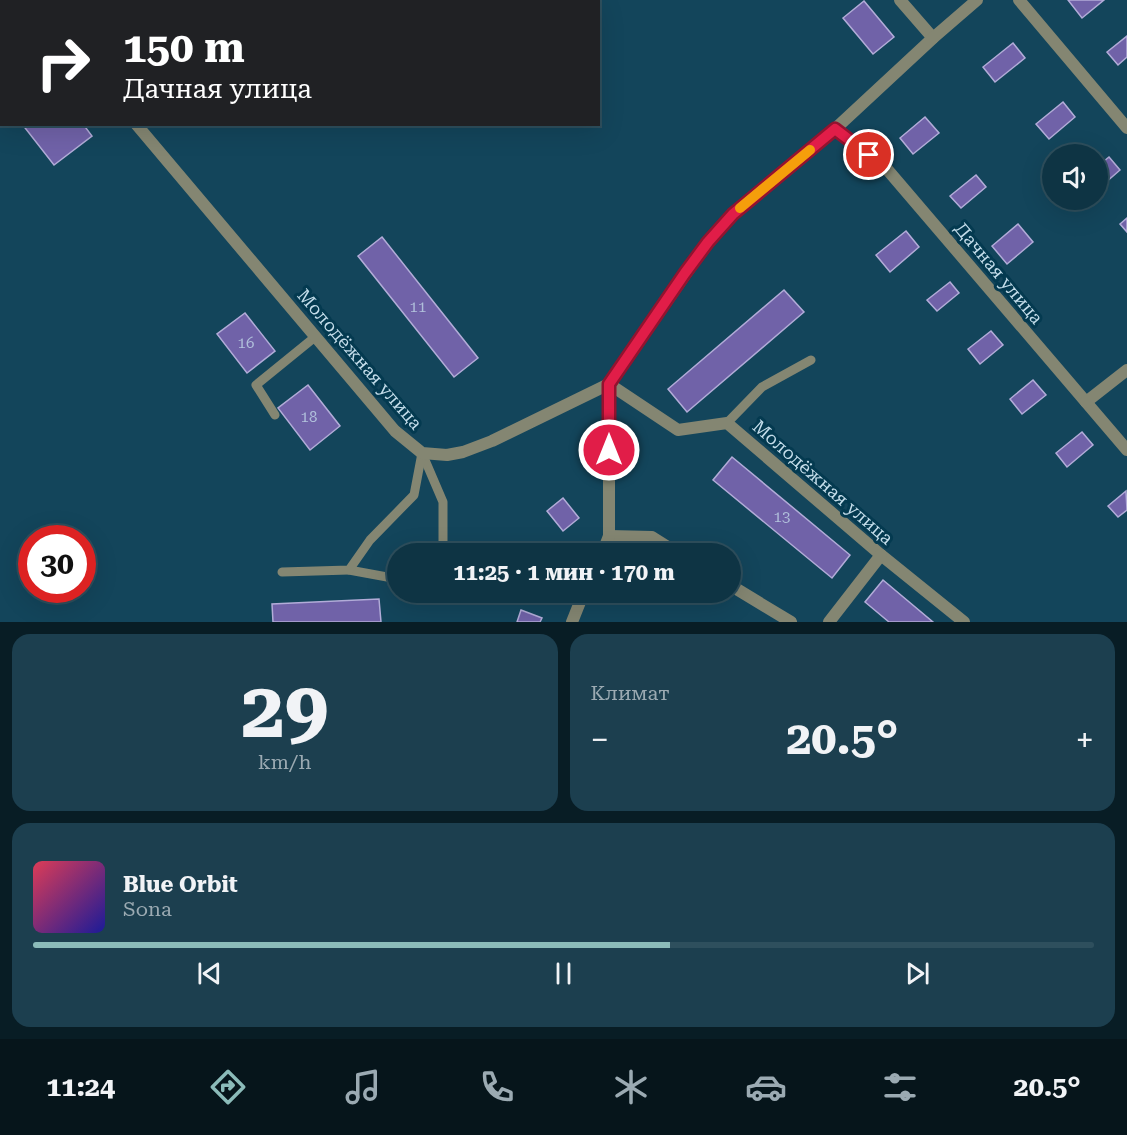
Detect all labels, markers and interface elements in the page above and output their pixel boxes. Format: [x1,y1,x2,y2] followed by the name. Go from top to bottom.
[123,23,245,72] text: 150 m
[24,24,102,102] icon: right
[123,73,312,105] text: Дачная улица
[843,129,894,180] pin
[852,138,885,171] icon: arrive
[1042,144,1108,210] map controls
[1042,144,1108,210] button: sound
[951,218,1048,328] street label: Дачная улица
[293,285,427,434] street label: Молодёжная улица
[410,298,426,316] house number: 11
[238,334,254,352] house number: 16
[301,408,317,426] house number: 18
[749,415,898,549] street label: Молодёжная улица
[577,418,641,482] position arrow
[774,508,790,526] house number: 13
[18,525,96,603] speed limit sign: 30
[453,560,675,585] text: 11:25 · 1 мин · 170 m
[241,665,328,756] text: 29
[591,681,670,705] text: Климат
[786,712,898,765] text: 20.5°
[591,720,609,759] text: −
[1076,720,1094,759] text: +
[258,750,312,774] text: km/h
[123,872,238,897] text: Blue Orbit
[123,897,172,921] text: Sona
[193,957,226,990] icon: previous
[547,957,580,990] icon: pause
[901,957,934,990] icon: next
[207,1066,249,1108] icon: directions
[342,1066,384,1108] icon: music
[476,1066,518,1108] icon: phone
[610,1066,652,1108] icon: climate
[745,1066,787,1108] icon: car
[879,1066,921,1108] icon: filters
[46,1071,115,1103] text: 11:24
[1014,1071,1081,1103] text: 20.5°

